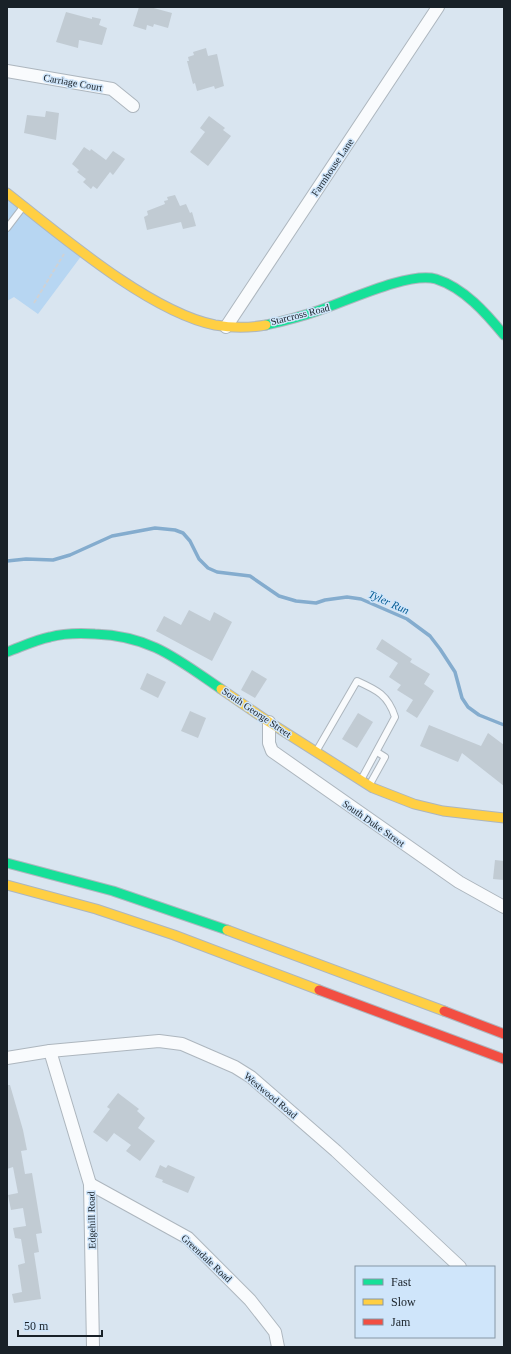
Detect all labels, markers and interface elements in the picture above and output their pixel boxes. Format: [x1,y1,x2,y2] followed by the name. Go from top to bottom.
[43,72,103,93] street label: Carriage Court
[309,136,356,198] street label: Farmhouse Lane
[270,302,331,327] street label: Starcross Road
[367,588,411,616] water label: Tyler Run
[220,685,294,740] street label: South George Street
[341,798,407,849] street label: South Duke Street
[242,1070,299,1121] street label: Westwood Road
[85,1191,98,1249] street label: Edgehill Road
[179,1232,234,1284] street label: Greendale Road
[355,1266,495,1338] legend
[391,1275,412,1289] text: Fast
[391,1295,416,1309] text: Slow
[18,1312,102,1338] scale bar
[391,1315,411,1329] text: Jam
[24,1319,49,1333] text: 50 m

